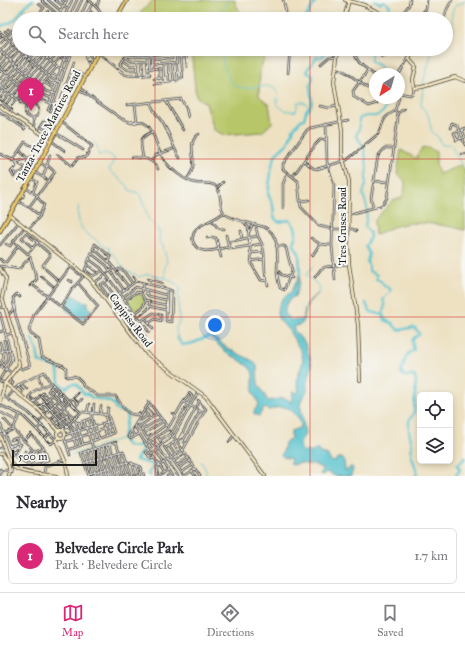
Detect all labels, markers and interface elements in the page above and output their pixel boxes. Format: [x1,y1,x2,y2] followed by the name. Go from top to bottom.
[12,12,453,56] search box
[26,23,48,45] icon: search
[58,25,129,43] text: Search here
[13,68,84,184] street label: Tanza-Trece Martires Road
[369,68,405,104] north arrow
[18,78,44,111] pin: 1
[336,186,349,265] street label: Tres Cruses Road
[106,291,155,350] street label: Capipisa Road
[205,315,225,335] your location
[417,392,453,464] map controls
[417,392,453,428] button: locate
[417,428,453,464] button: layers
[12,448,97,467] scale bar
[18,450,48,463] text: 500 m
[16,492,67,513] text: Nearby
[55,539,184,557] text: Belvedere Circle Park
[27,548,33,564] text: 1
[414,548,448,564] text: 1.7 km
[55,557,172,573] text: Park · Belvedere Circle
[62,602,84,639] tab: Map
[207,602,254,639] tab: Directions
[377,602,403,639] tab: Saved

